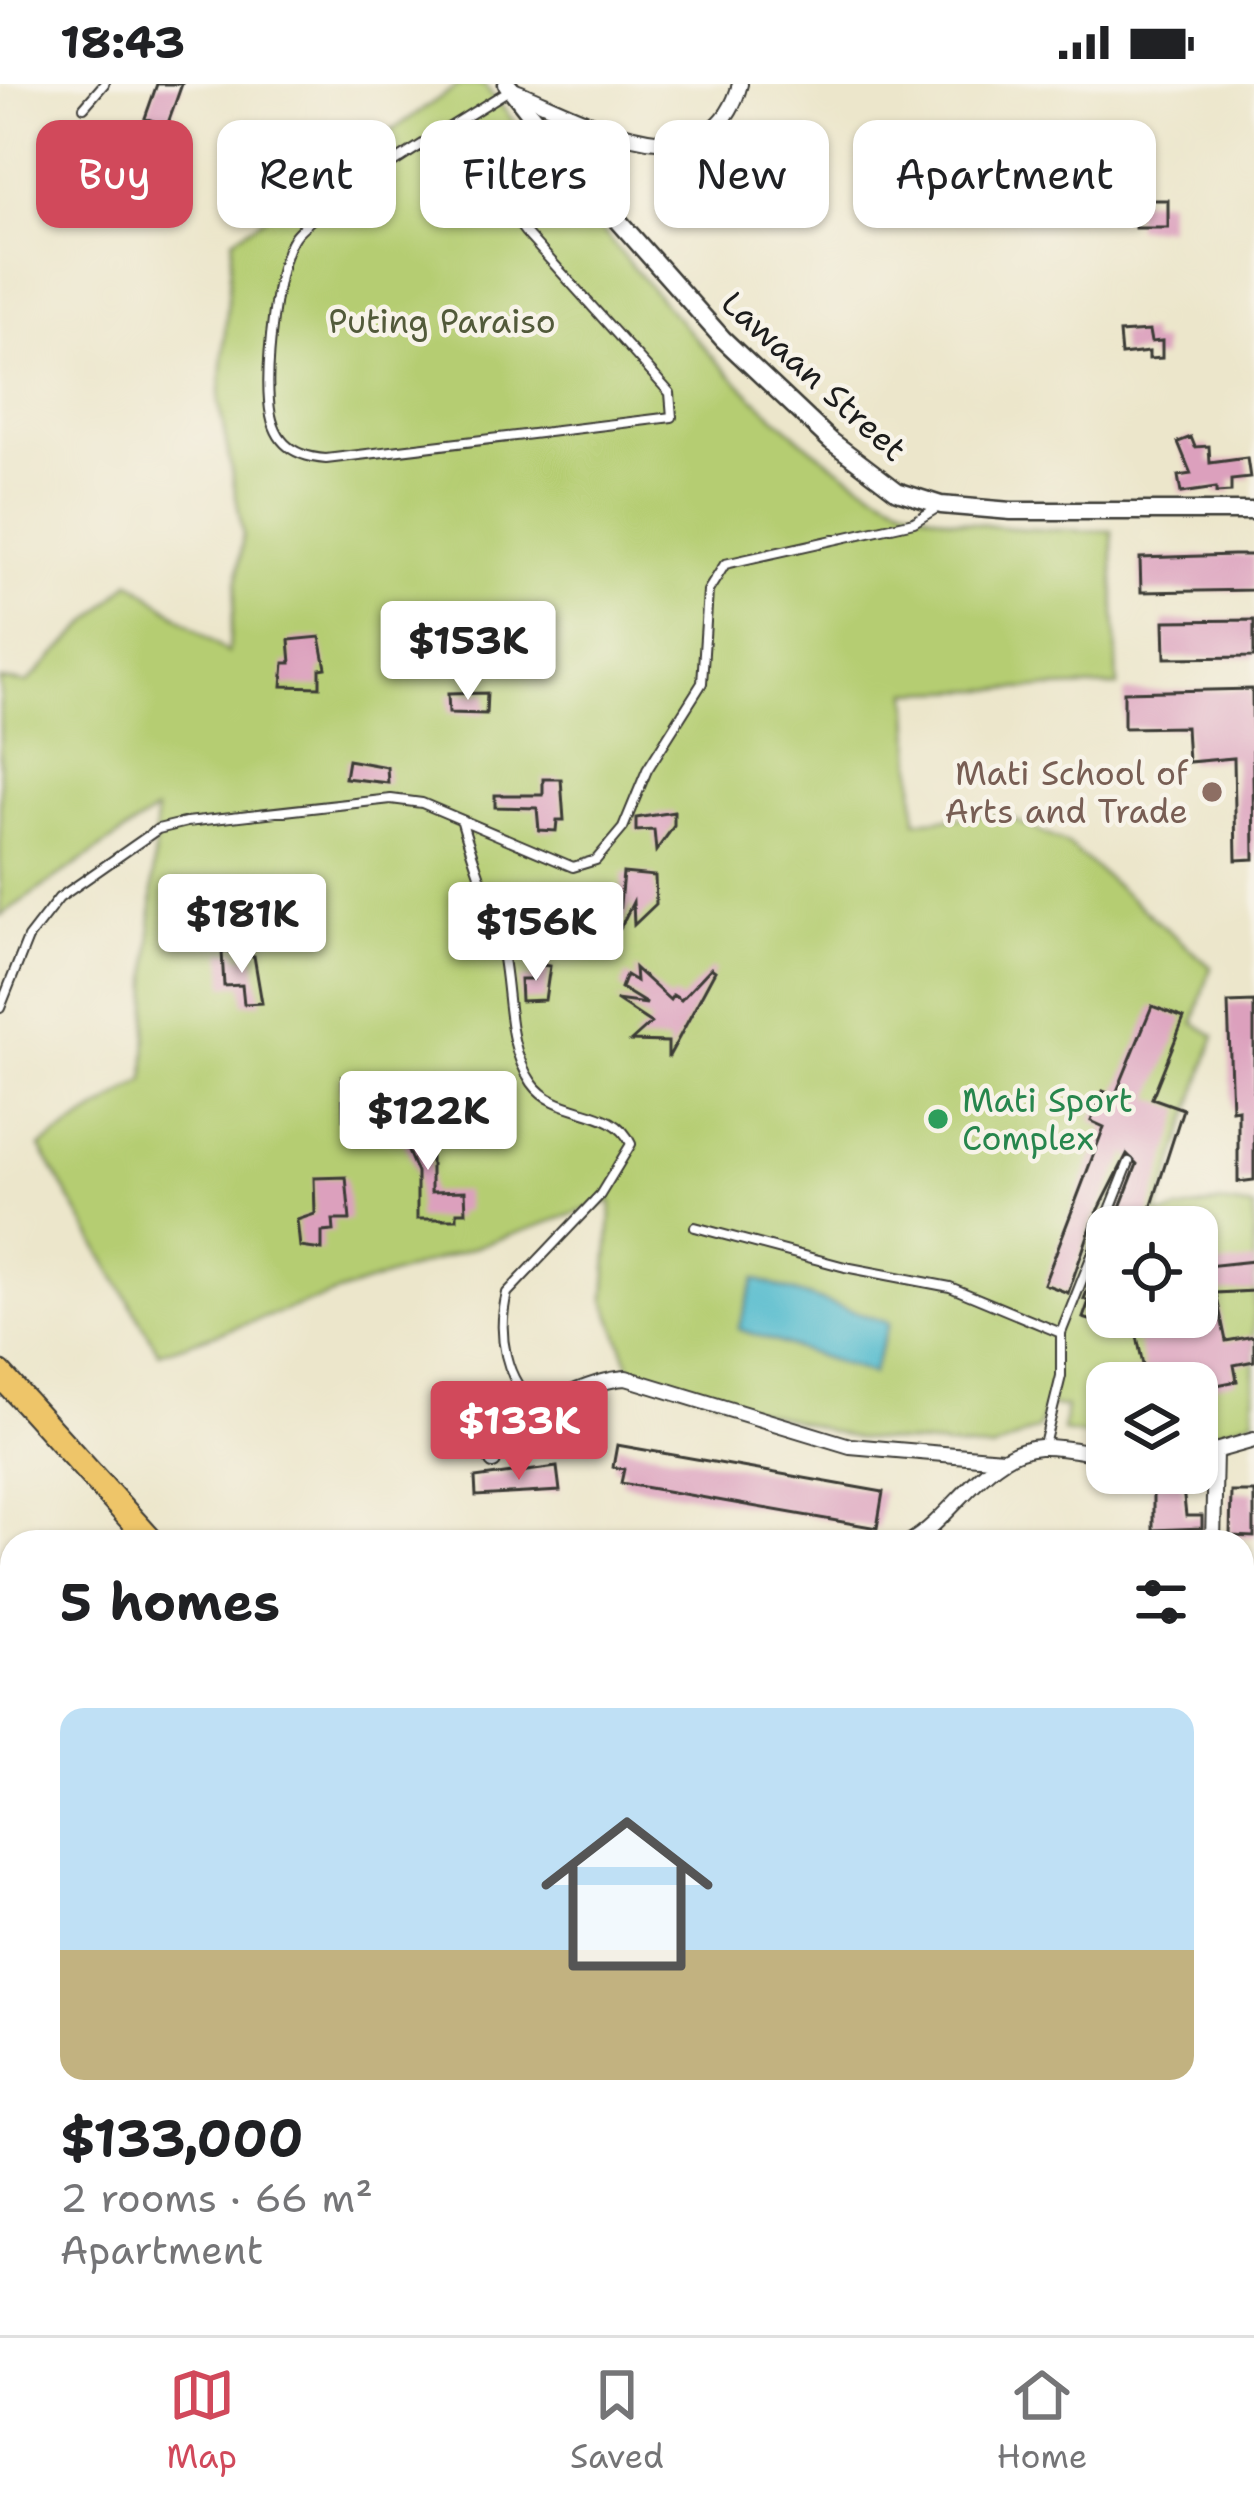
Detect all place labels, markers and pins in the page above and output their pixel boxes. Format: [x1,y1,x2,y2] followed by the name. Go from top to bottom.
[384,601,552,703] pin: $153K
[945,751,1189,834] place label: Mati School of Arts and Trade
[1199,779,1225,805] marker: Mati School of Arts and Trade
[158,874,326,976] pin: $181K
[452,882,620,984] pin: $156K
[344,1071,512,1173] pin: $122K
[962,1078,1133,1161] place label: Mati Sport Complex
[925,1106,951,1132] marker: Mati Sport Complex
[435,1381,603,1483] pin: $133K

